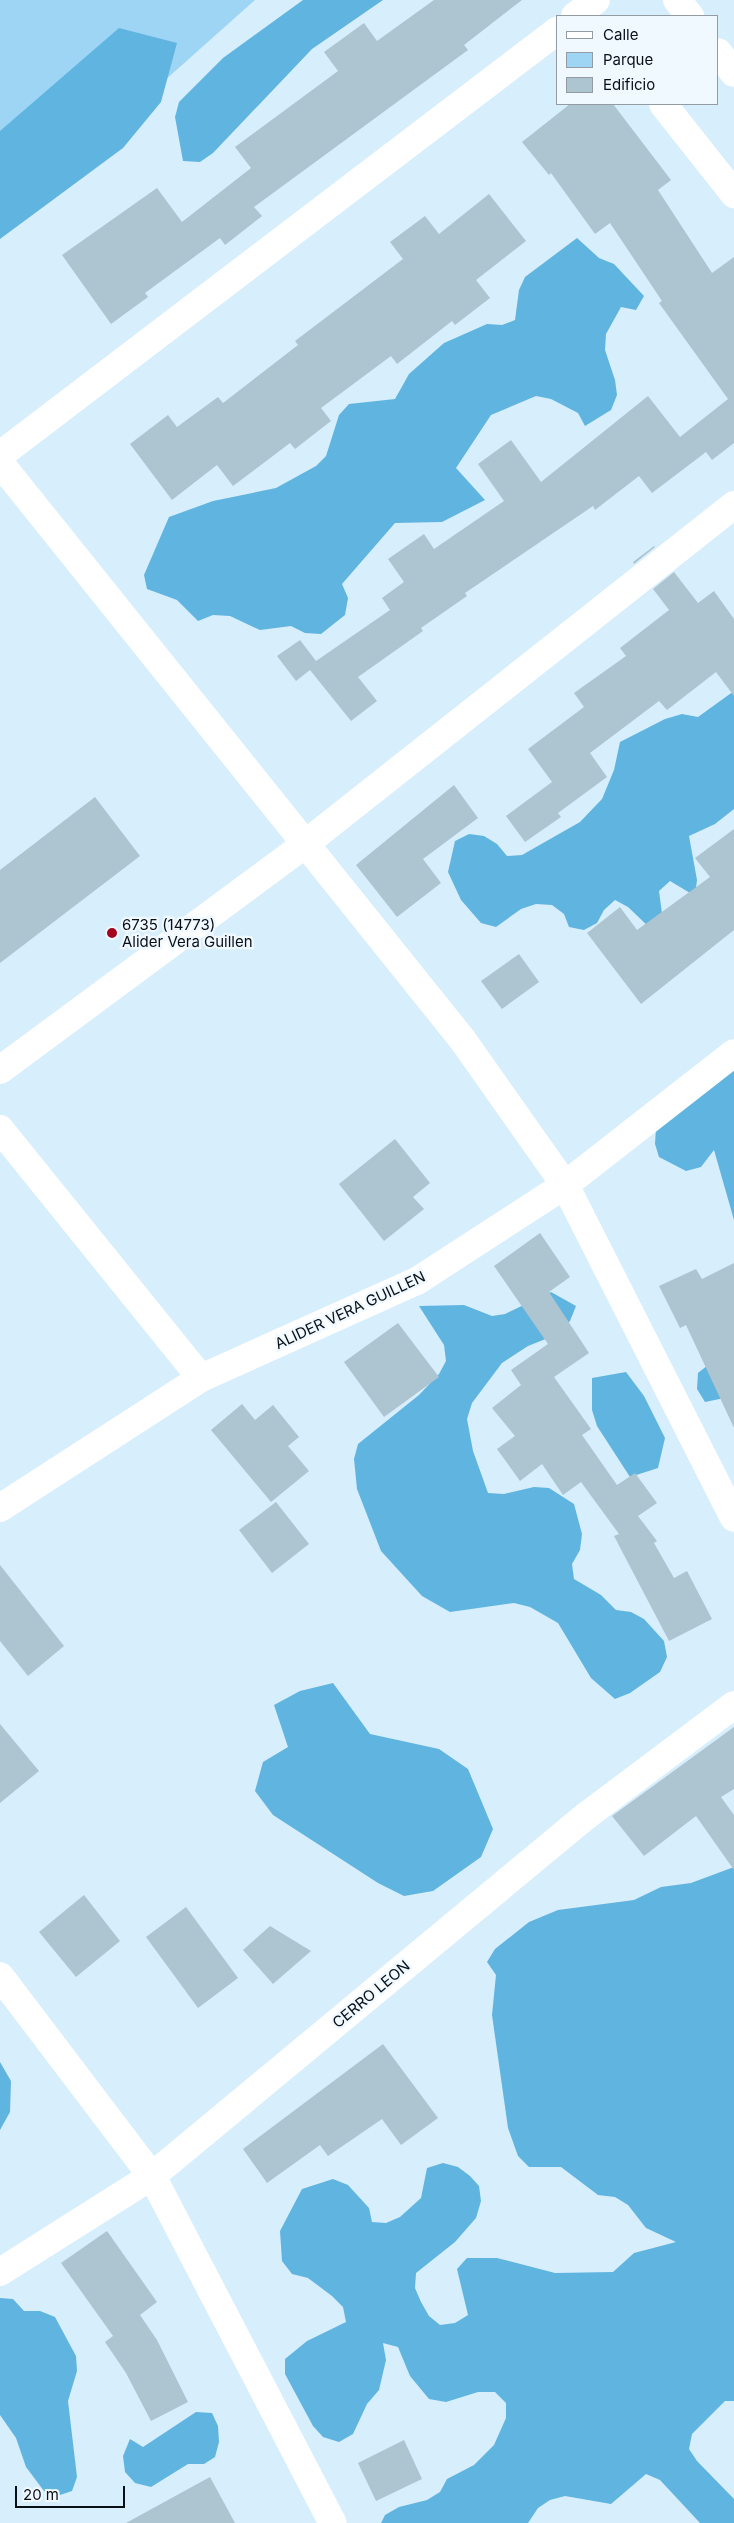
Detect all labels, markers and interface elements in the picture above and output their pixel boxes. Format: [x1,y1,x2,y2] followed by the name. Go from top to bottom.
[556,15,719,105] legend
[603,25,638,44] text: Calle
[603,50,653,69] text: Parque
[603,75,655,94] text: Edificio
[122,915,253,950] place label: 6735 (14773) Alider Vera Guillen
[106,927,118,939] marker: 6735 (14773) Alider Vera Guillen
[272,1267,428,1353] street label: ALIDER VERA GUILLEN
[329,1956,413,2032] street label: CERRO LEON
[18,2476,128,2508] scale bar
[23,2485,59,2504] text: 20 m

